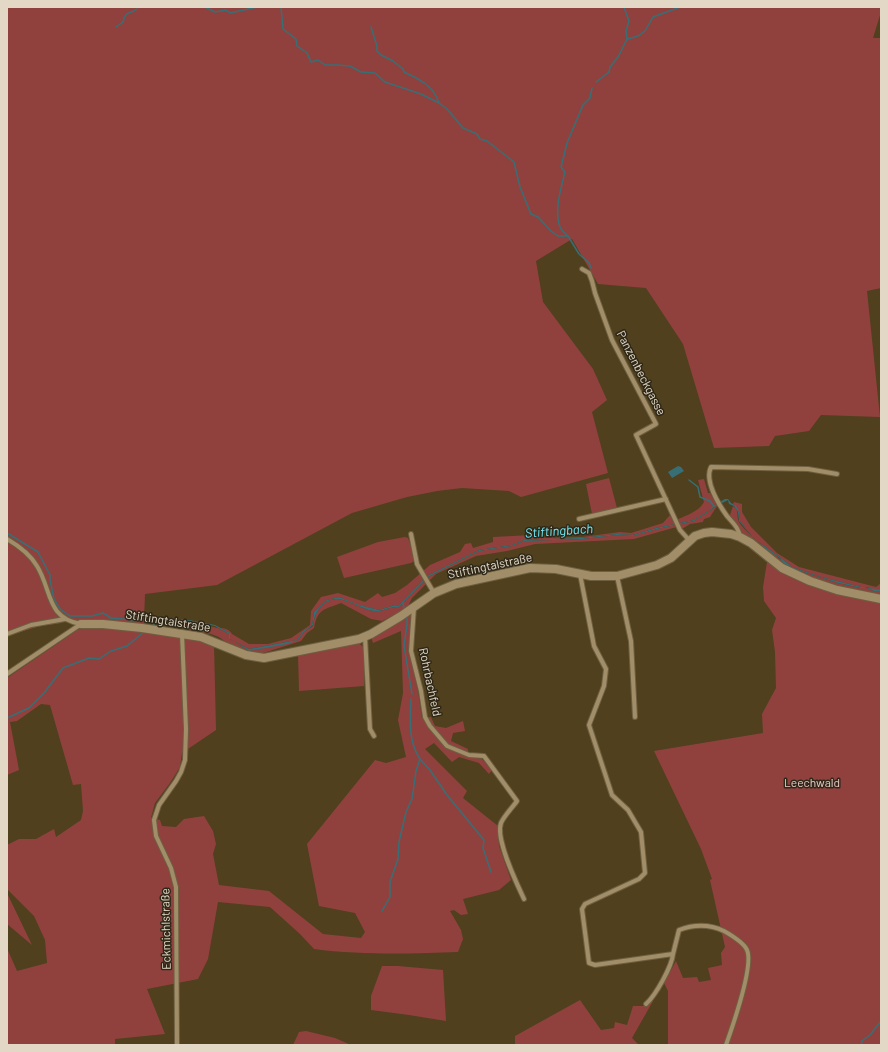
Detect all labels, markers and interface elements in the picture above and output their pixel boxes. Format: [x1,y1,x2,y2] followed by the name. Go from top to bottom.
[613,328,669,418] street label: Panzenbeckgasse
[524,521,594,541] water label: Stiftingbach
[446,550,534,582] street label: Stiftingtalstraße
[124,607,212,635] street label: Stiftingtalstraße
[416,647,444,717] street label: Rohrbachfeld
[784,776,840,790] park label: Leechwald
[158,888,174,970] street label: Eckmichlstraße

